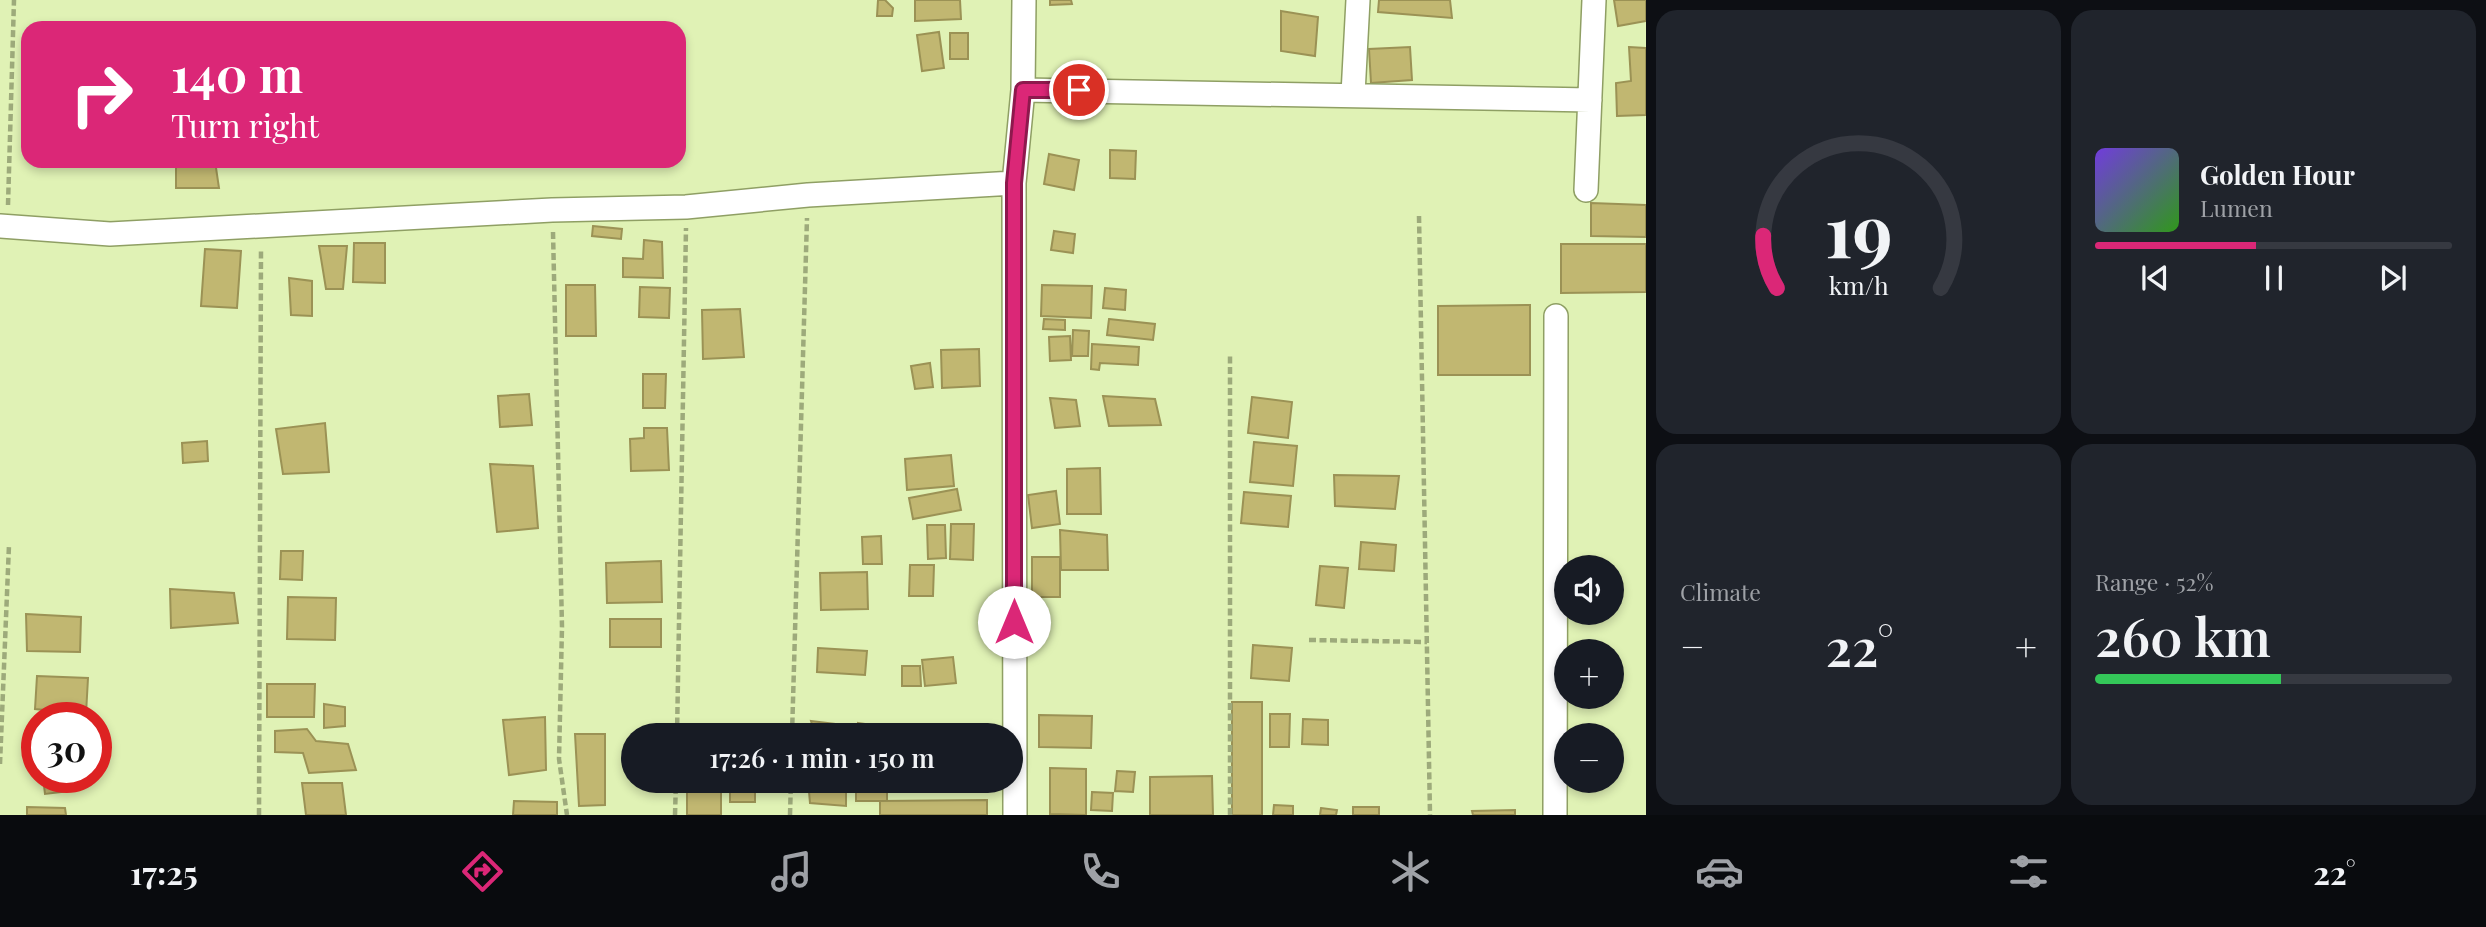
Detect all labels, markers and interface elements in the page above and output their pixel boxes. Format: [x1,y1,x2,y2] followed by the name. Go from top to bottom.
[171,40,303,105] text: 140 m
[56,49,147,140] icon: right
[1049,60,1109,120] pin
[1060,71,1098,109] icon: arrive
[171,103,319,146] text: Turn right
[2200,157,2355,192] text: Golden Hour
[1824,180,1893,277] text: 19
[2200,192,2273,223] text: Lumen
[2136,259,2174,297] icon: previous
[2255,259,2293,297] icon: pause
[2374,259,2412,297] icon: next
[1829,268,1889,301] text: km/h
[1554,555,1624,793] map controls
[1554,555,1624,625] button: sound
[2095,566,2214,597] text: Range · 52%
[1680,576,1761,607] text: Climate
[977,585,1051,659] position arrow
[2095,601,2271,670] text: 260 km
[1826,611,1894,680] text: 22°
[1680,620,1705,671] text: −
[2015,620,2037,671] text: +
[1554,639,1624,709] button: +
[21,702,112,793] speed limit sign: 30
[1554,723,1624,793] button: −
[709,740,935,775] text: 17:26 · 1 min · 150 m
[458,847,507,896] icon: directions
[767,847,816,896] icon: music
[1076,847,1125,896] icon: phone
[1386,847,1435,896] icon: climate
[1695,847,1744,896] icon: car
[2004,847,2053,896] icon: filters
[130,850,198,893] text: 17:25
[2313,850,2356,893] text: 22°

